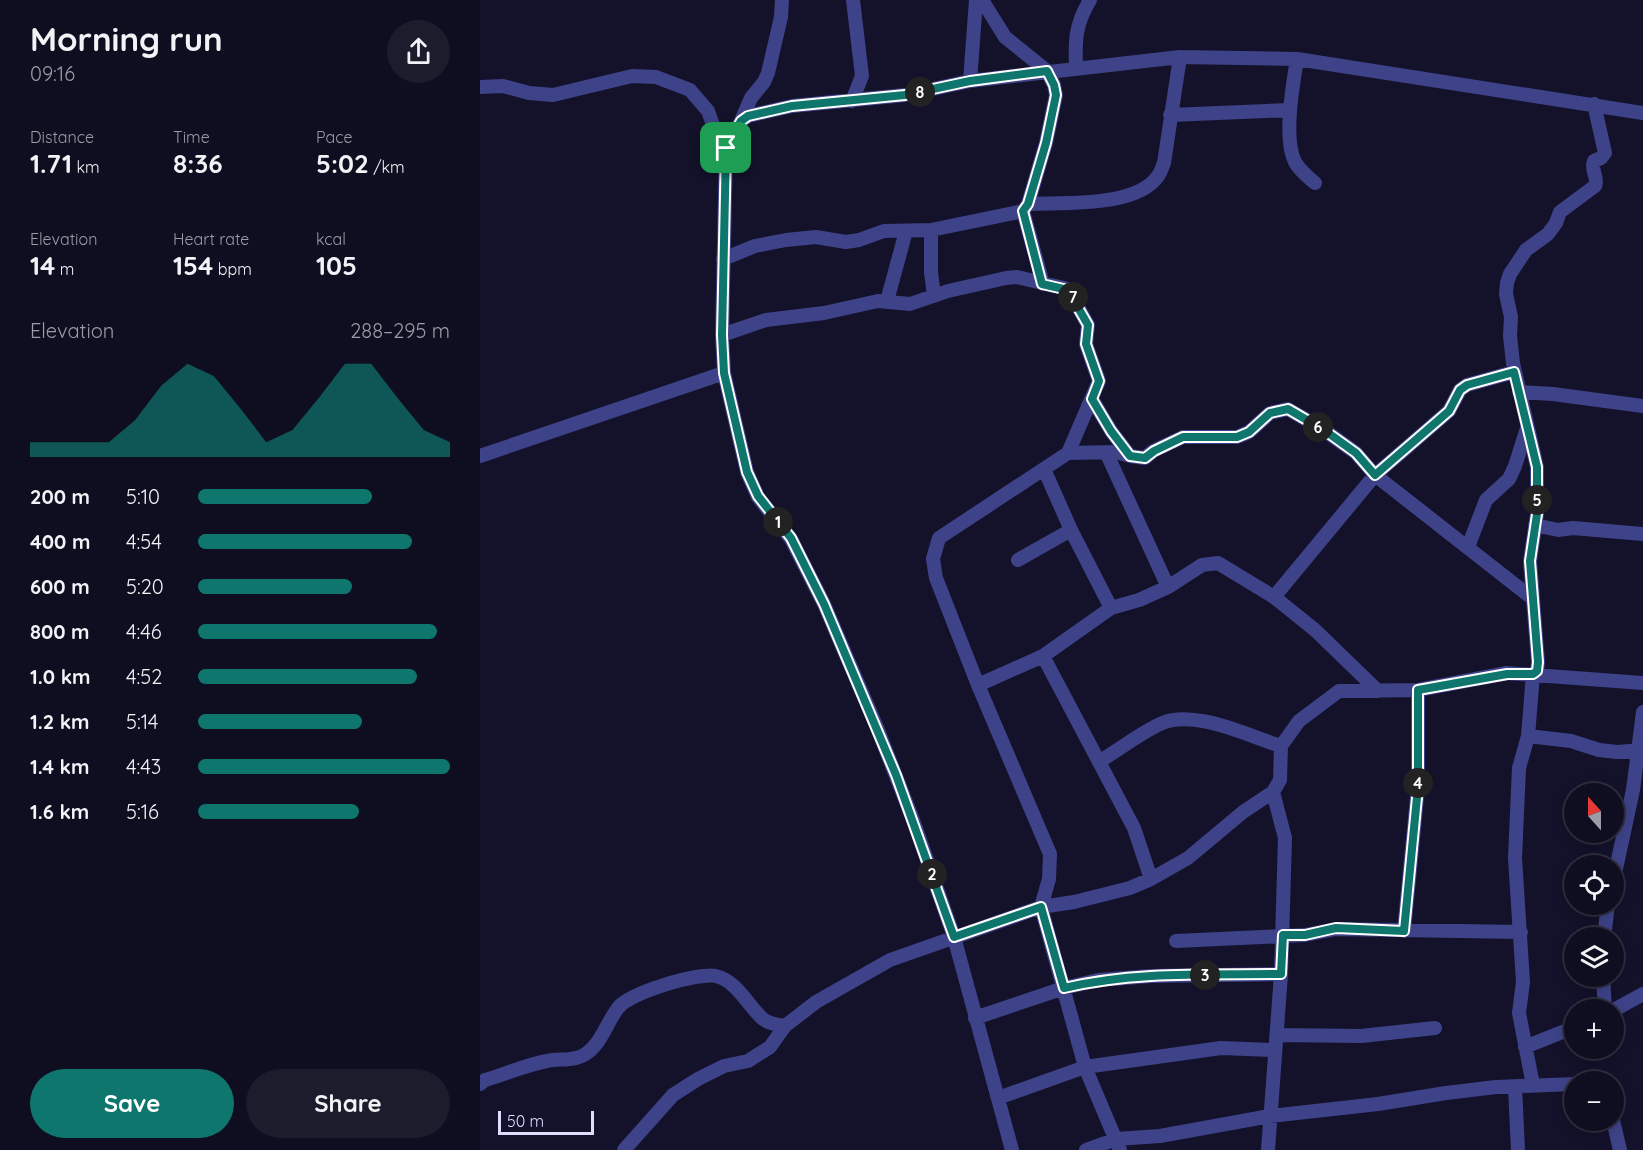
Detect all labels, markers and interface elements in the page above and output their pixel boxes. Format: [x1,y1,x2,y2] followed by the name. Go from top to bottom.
[30,18,223,59] text: Morning run
[387,20,450,83] button: share
[30,61,75,86] text: 09:16
[905,77,935,107] pin: 8
[916,82,924,102] text: 8
[700,122,751,173] pin
[30,127,94,147] text: Distance
[173,127,210,147] text: Time
[316,127,352,147] text: Pace
[709,131,742,164] icon: arrive
[30,147,72,180] text: 1.71
[173,147,223,180] text: 8:36
[316,147,369,180] text: 5:02
[72,157,100,177] text: km
[369,157,405,177] text: /km
[30,229,97,249] text: Elevation
[173,229,249,249] text: Heart rate
[316,229,346,249] text: kcal
[30,249,55,282] text: 14
[173,249,213,282] text: 154
[316,249,357,282] text: 105
[55,259,74,279] text: m
[213,259,252,279] text: bpm
[1058,282,1088,312] pin: 7
[1069,287,1077,307] text: 7
[30,318,114,343] text: Elevation
[350,318,450,343] text: 288–295 m
[1303,412,1333,442] pin: 6
[1314,417,1322,437] text: 6
[30,484,90,509] text: 200 m
[126,484,160,509] text: 5:10
[1522,485,1552,515] pin: 5
[1532,490,1542,510] text: 5
[763,507,793,537] pin: 1
[775,512,781,532] text: 1
[30,529,90,554] text: 400 m
[126,529,162,554] text: 4:54
[30,574,90,599] text: 600 m
[126,574,164,599] text: 5:20
[30,619,90,644] text: 800 m
[126,619,162,644] text: 4:46
[30,664,90,689] text: 1.0 km
[126,664,162,689] text: 4:52
[30,709,90,734] text: 1.2 km
[126,709,158,734] text: 5:14
[30,754,89,779] text: 1.4 km
[126,754,161,779] text: 4:43
[1403,768,1433,798] pin: 4
[1413,773,1423,793] text: 4
[1564,783,1624,843] north arrow
[1564,783,1624,1131] map controls
[30,799,89,824] text: 1.6 km
[126,799,159,824] text: 5:16
[1564,855,1624,915] button: locate
[917,859,947,889] pin: 2
[927,864,937,884] text: 2
[1564,927,1624,987] button: layers
[1190,960,1220,990] pin: 3
[1201,965,1209,985] text: 3
[1564,999,1624,1059] button: +
[30,1069,234,1138] button: Save
[246,1069,450,1138] button: Share
[1564,1071,1624,1131] button: −
[498,1108,594,1136] scale bar
[507,1111,544,1131] text: 50 m

